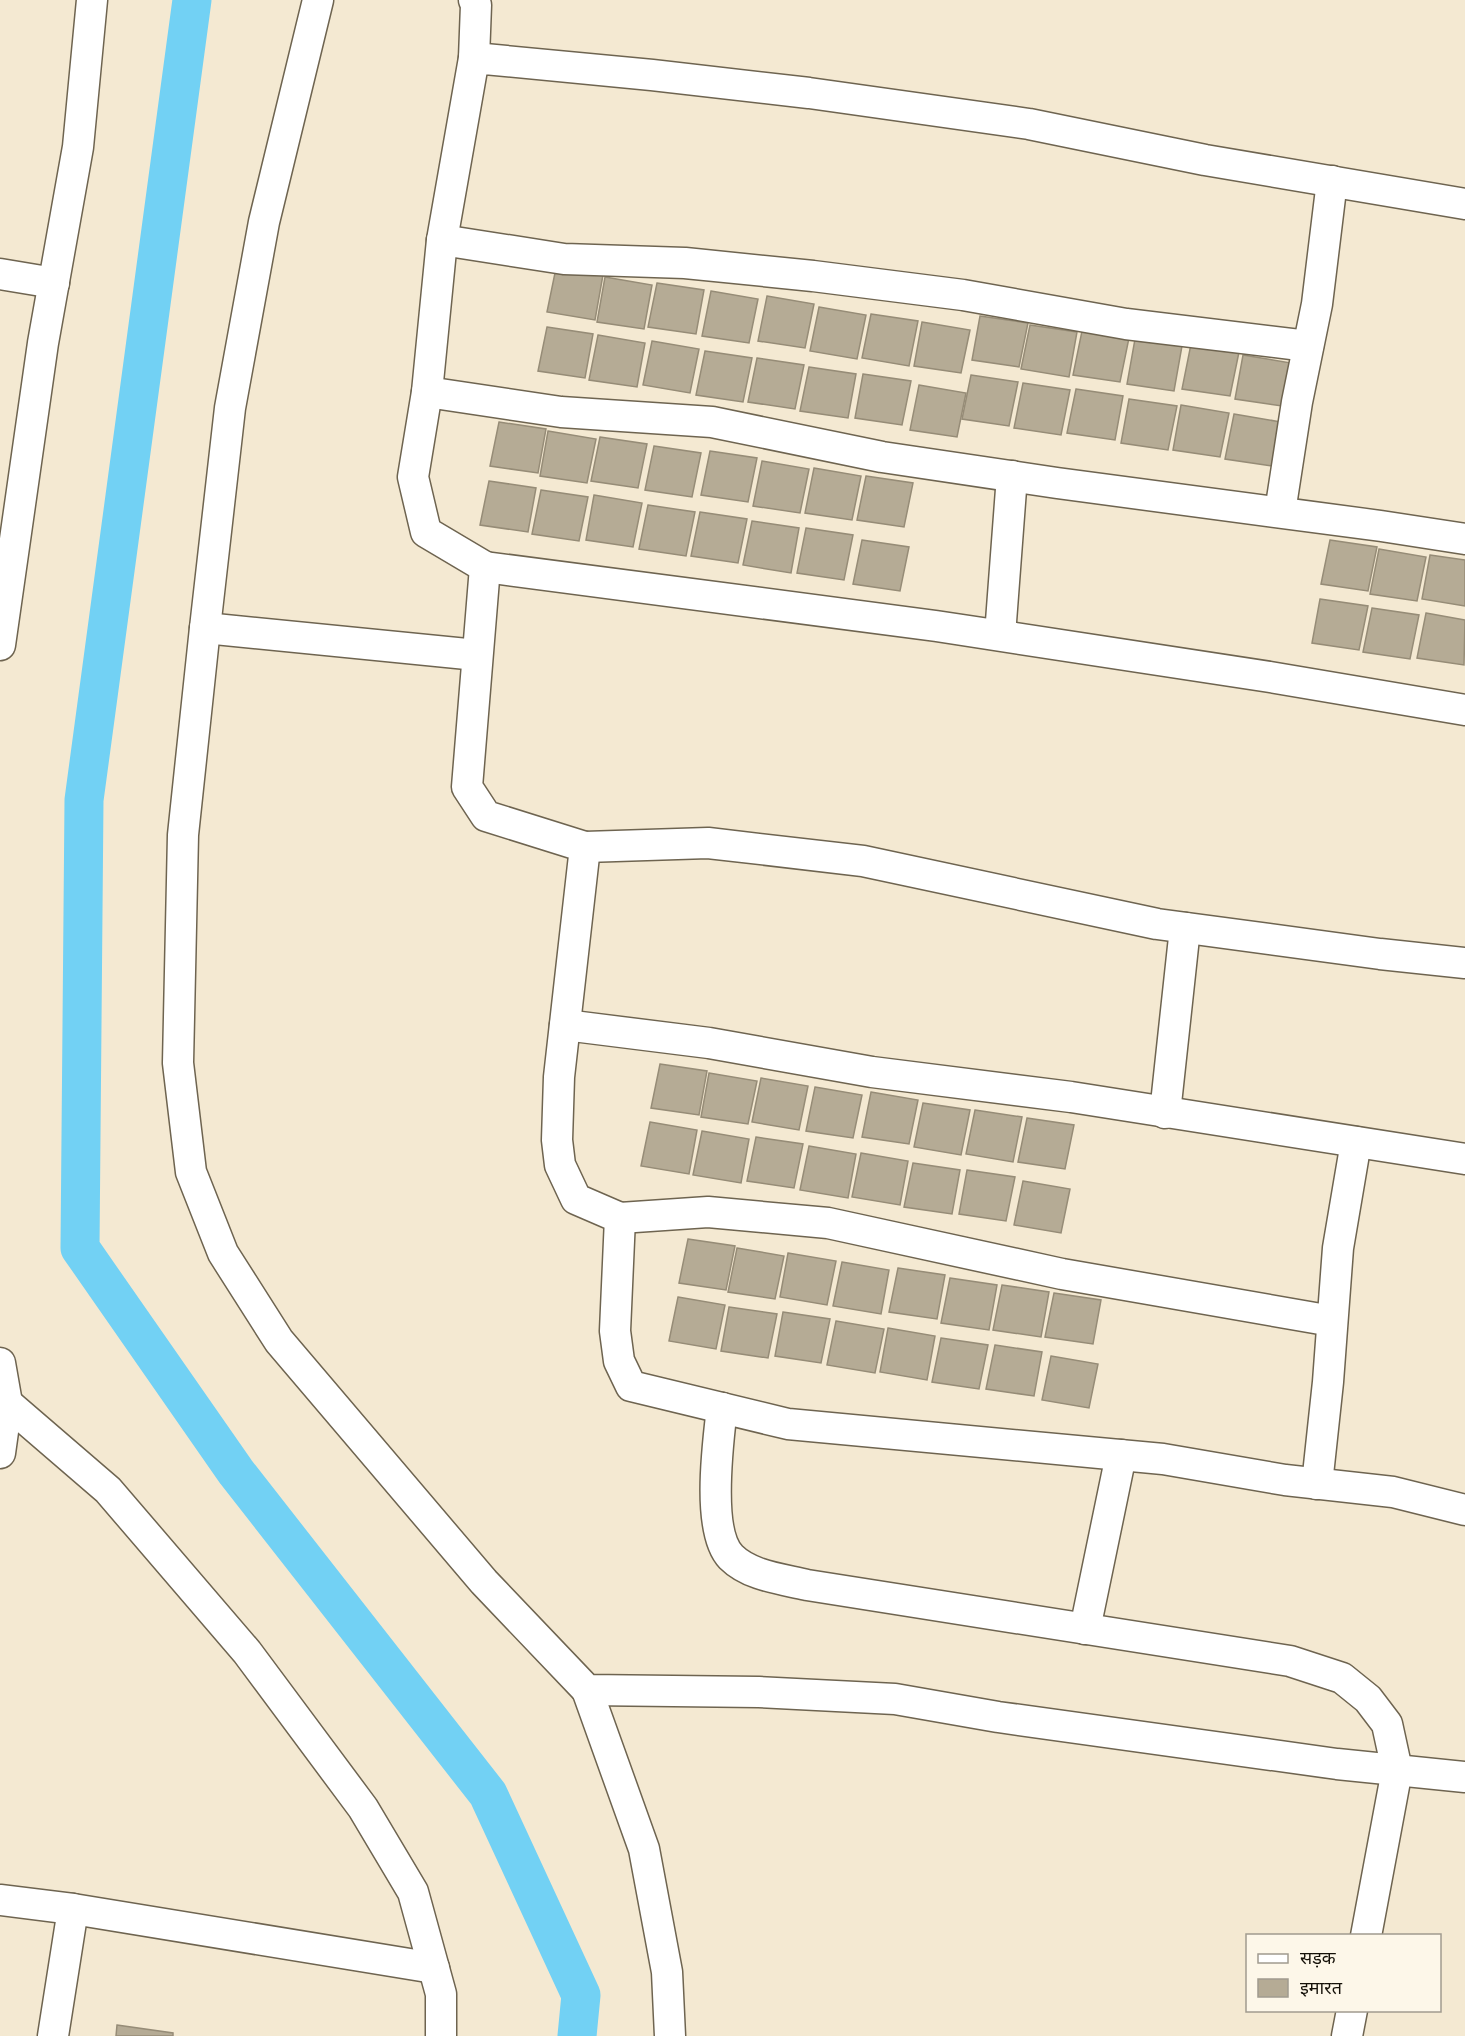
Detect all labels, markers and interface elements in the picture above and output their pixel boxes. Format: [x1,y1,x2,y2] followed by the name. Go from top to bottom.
[1246,1934,1441,2012] legend
[1300,1948,1337,1968] text: सड़क
[1300,1978,1343,1998] text: इमारत

